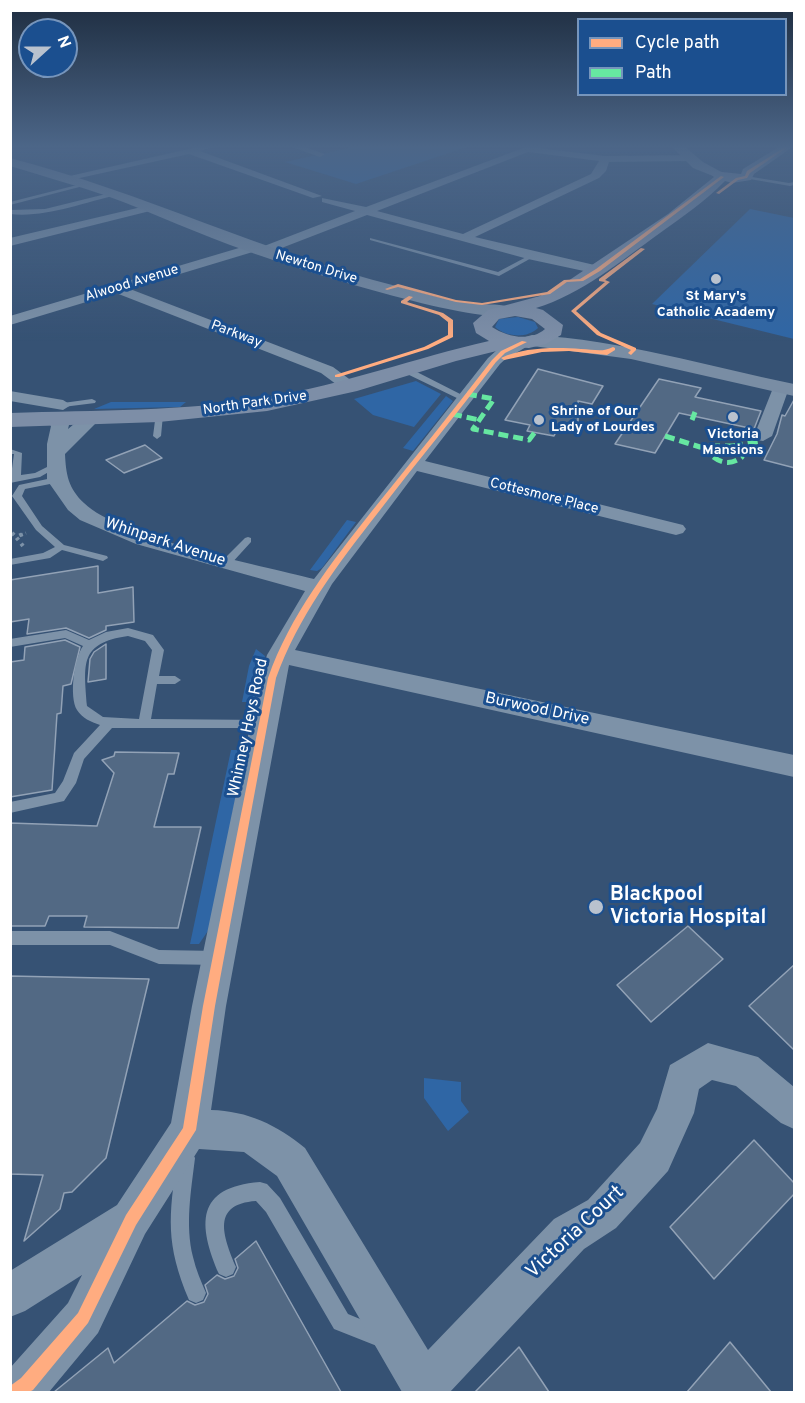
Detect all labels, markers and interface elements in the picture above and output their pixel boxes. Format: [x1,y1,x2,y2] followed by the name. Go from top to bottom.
[18,18,78,78] north arrow
[577,18,787,96] legend
[635,32,720,55] text: Cycle path
[52,33,74,51] text: N
[635,62,672,85] text: Path
[273,248,359,288] street label: Newton Drive
[83,262,181,306] street label: Alwood Avenue
[709,272,723,286] marker: St Mary's Catholic Academy
[657,289,775,322] place label: St Mary's Catholic Academy
[208,318,264,352] street label: Parkway
[202,388,308,420] street label: North Park Drive
[551,404,655,436] place label: Shrine of Our Lady of Lourdes
[726,410,740,424] marker: Victoria Mansions
[532,413,546,427] marker: Shrine of Our Lady of Lourdes
[702,427,764,460] place label: Victoria Mansions
[488,475,600,519] street label: Cottesmore Place
[102,514,228,572] street label: Whinpark Avenue
[225,657,273,799] street label: Whinney Heys Road
[483,690,591,730] street label: Burwood Drive
[610,884,766,931] place label: Blackpool Victoria Hospital
[587,898,605,916] marker: Blackpool Victoria Hospital
[522,1181,630,1285] street label: Victoria Court

